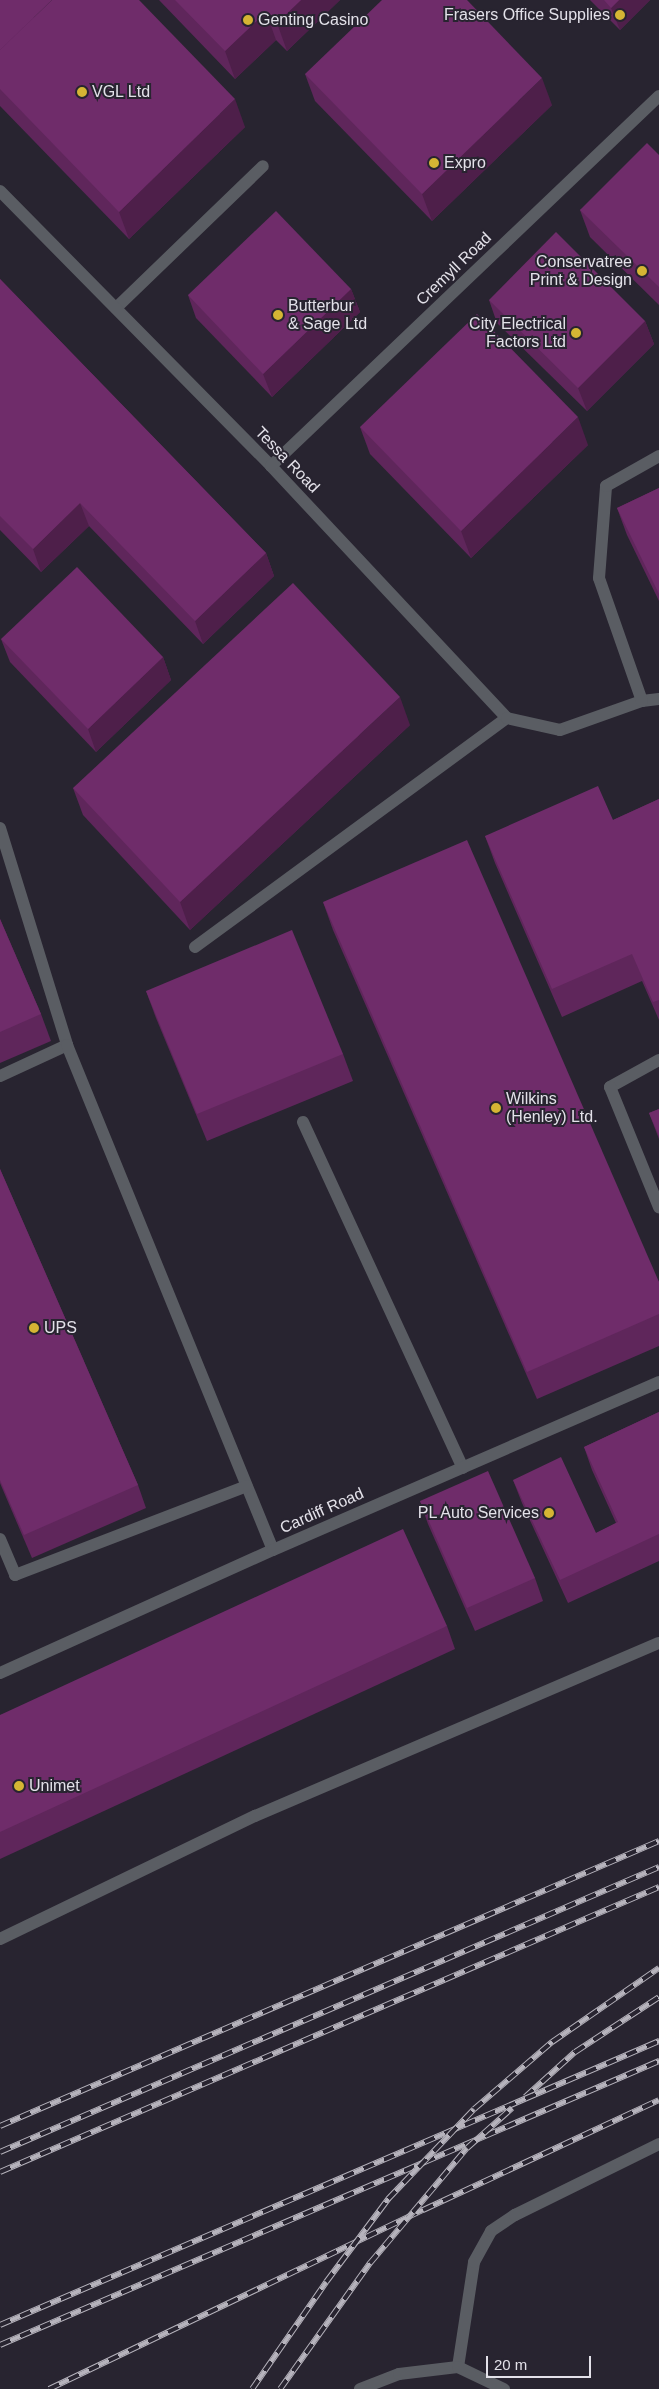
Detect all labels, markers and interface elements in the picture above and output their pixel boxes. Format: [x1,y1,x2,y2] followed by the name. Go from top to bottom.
[444,5,610,25] place label: Frasers Office Supplies
[614,9,626,21] marker: Frasers Office Supplies
[258,10,368,30] place label: Genting Casino
[242,14,254,26] marker: Genting Casino
[92,82,151,102] place label: VGL Ltd
[76,86,88,98] marker: VGL Ltd
[444,153,486,173] place label: Expro
[428,157,440,169] marker: Expro
[412,228,496,310] street label: Cremyll Road
[530,252,632,290] place label: Conservatree Print & Design
[636,265,648,277] marker: Conservatree Print & Design
[288,296,367,334] place label: Butterbur & Sage Ltd
[272,309,284,321] marker: Butterbur & Sage Ltd
[469,314,566,352] place label: City Electrical Factors Ltd
[570,327,582,339] marker: City Electrical Factors Ltd
[251,423,323,497] street label: Tessa Road
[506,1089,598,1127] place label: Wilkins (Henley) Ltd.
[490,1102,502,1114] marker: Wilkins (Henley) Ltd.
[44,1318,77,1338] place label: UPS
[28,1322,40,1334] marker: UPS
[277,1484,367,1538] street label: Cardiff Road
[416,1503,539,1523] place label: PL Auto Services
[543,1507,555,1519] marker: PL Auto Services
[29,1776,80,1796] place label: Unimet
[13,1780,25,1792] marker: Unimet
[489,2346,594,2378] scale bar
[494,2356,527,2373] text: 20 m

